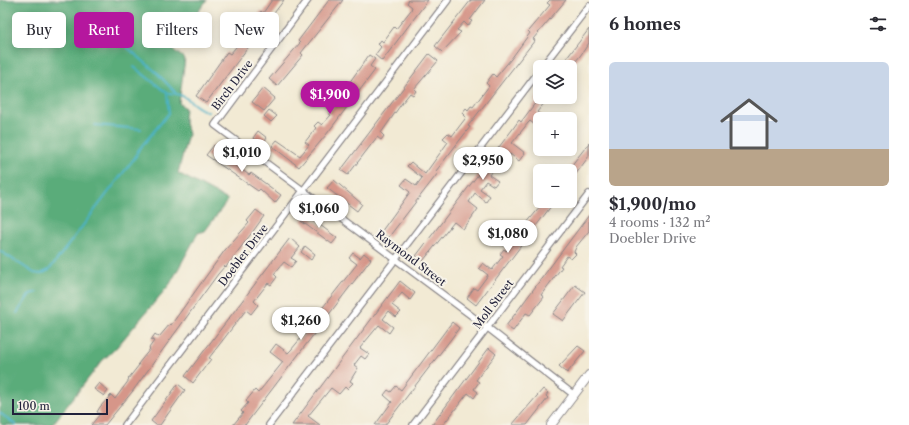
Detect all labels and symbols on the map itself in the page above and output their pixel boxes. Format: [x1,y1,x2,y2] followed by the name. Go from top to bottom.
[208,57,256,113] street label: Birch Drive
[297,81,363,115] pin: $1,900
[209,139,275,173] pin: $1,010
[450,147,516,181] pin: $2,950
[286,195,352,229] pin: $1,060
[475,220,541,254] pin: $1,080
[215,221,271,289] street label: Doebler Drive
[373,227,449,289] street label: Raymond Street
[470,276,516,331] street label: Moll Street
[268,307,334,341] pin: $1,260
[12,397,108,416] scale bar

